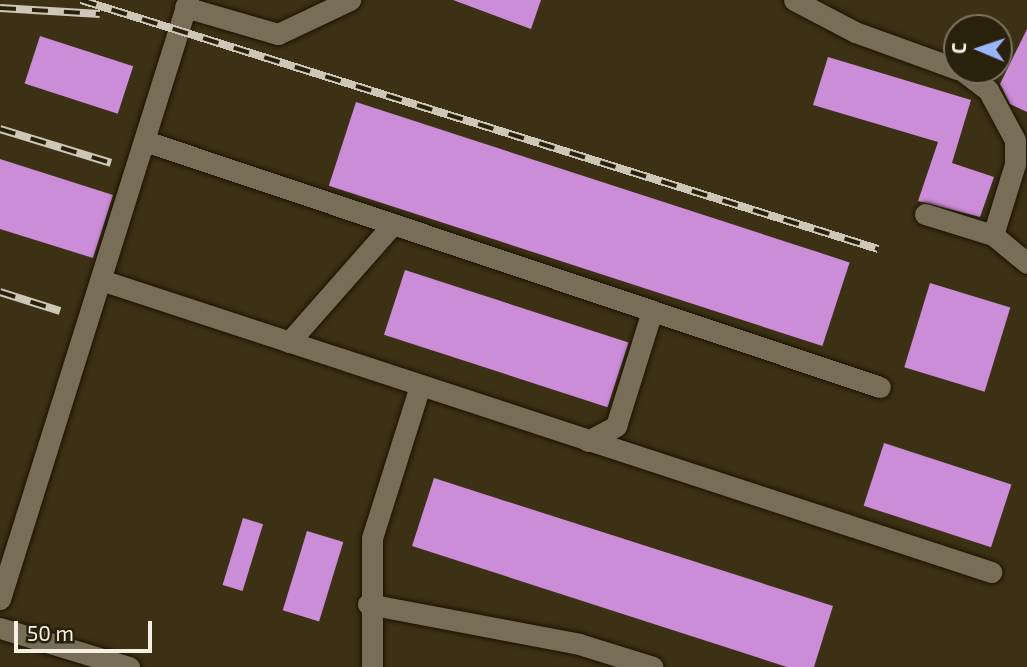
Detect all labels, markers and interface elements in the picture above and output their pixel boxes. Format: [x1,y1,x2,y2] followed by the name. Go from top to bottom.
[943,14,1013,84] north arrow
[947,42,970,54] text: С
[18,608,156,652] scale bar
[27,620,74,645] text: 50 m

